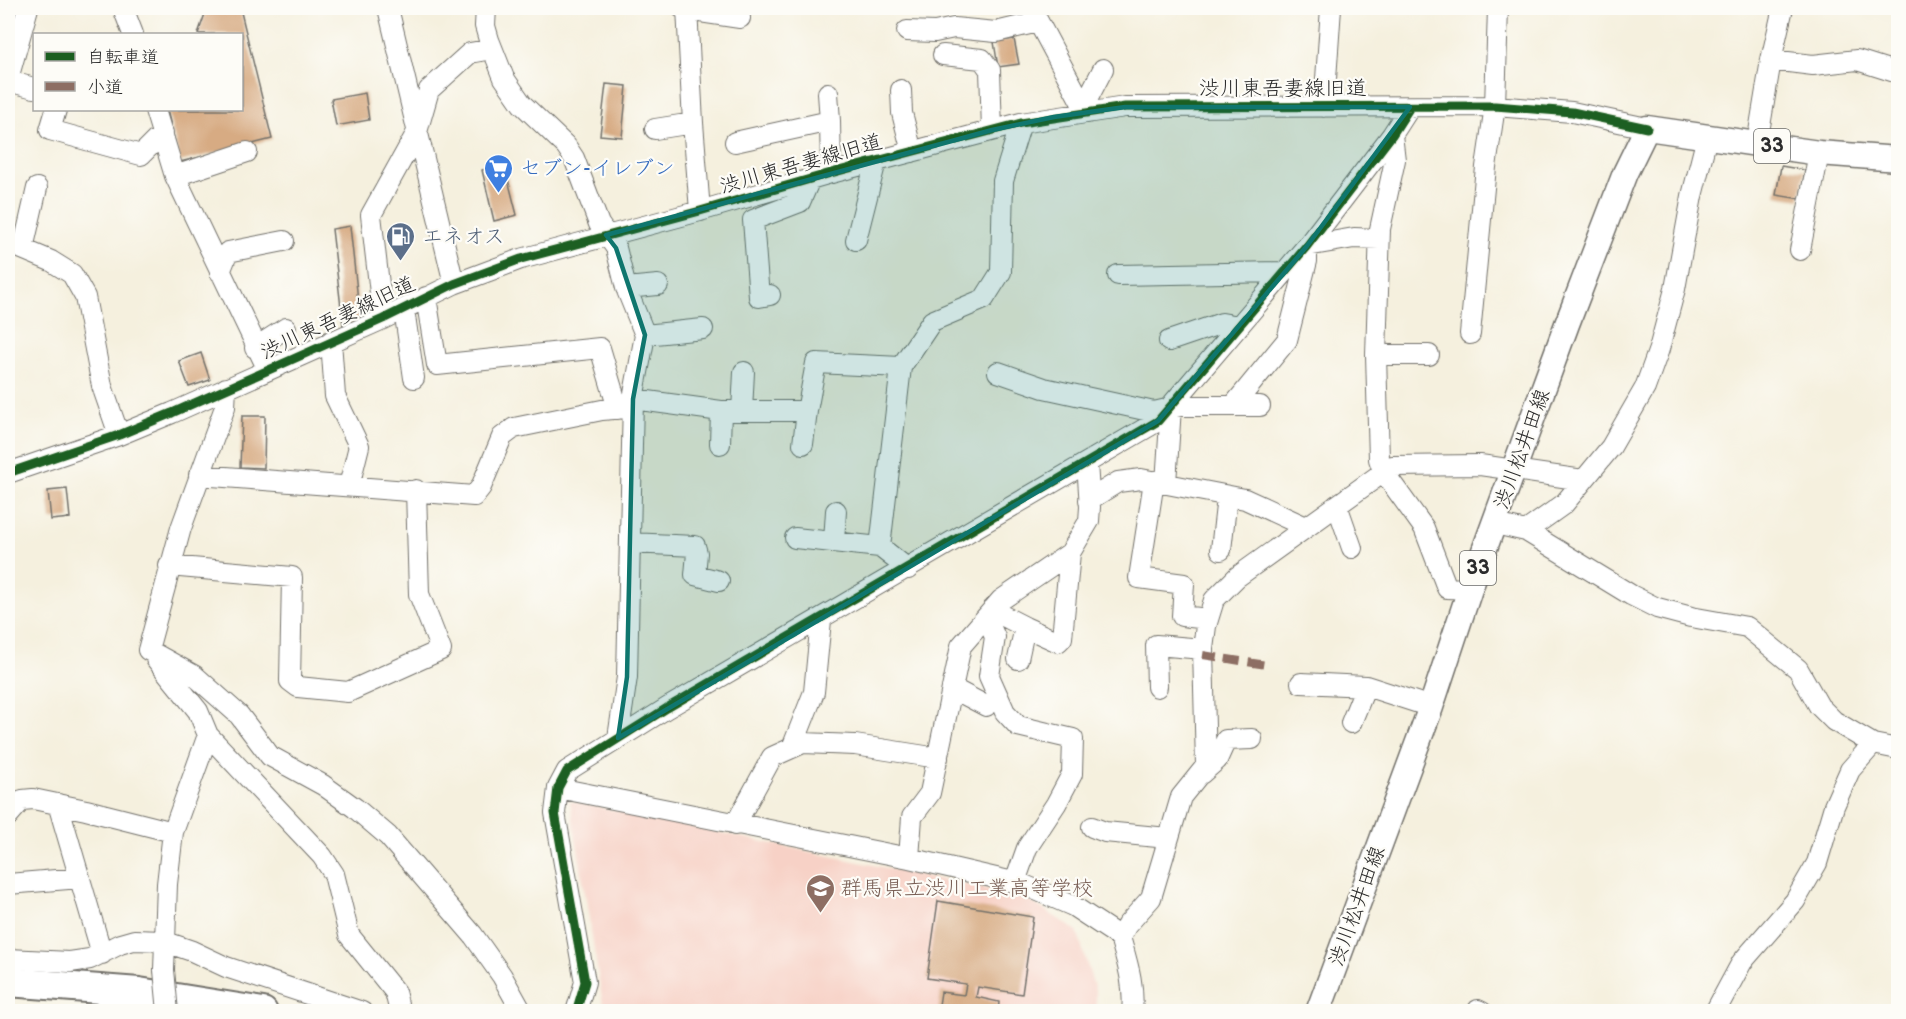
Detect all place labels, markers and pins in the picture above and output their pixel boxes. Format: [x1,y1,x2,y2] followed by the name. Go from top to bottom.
[483,152,515,194] supermarket icon: セブン-イレブン
[520,156,675,181] place label: セブン-イレブン
[385,220,417,262] fuel station icon: エネオス
[422,224,505,249] place label: エネオス
[804,872,836,914] school or university icon: 群馬県立渋川工業高等学校
[841,876,1093,901] place label: 群馬県立渋川工業高等学校

